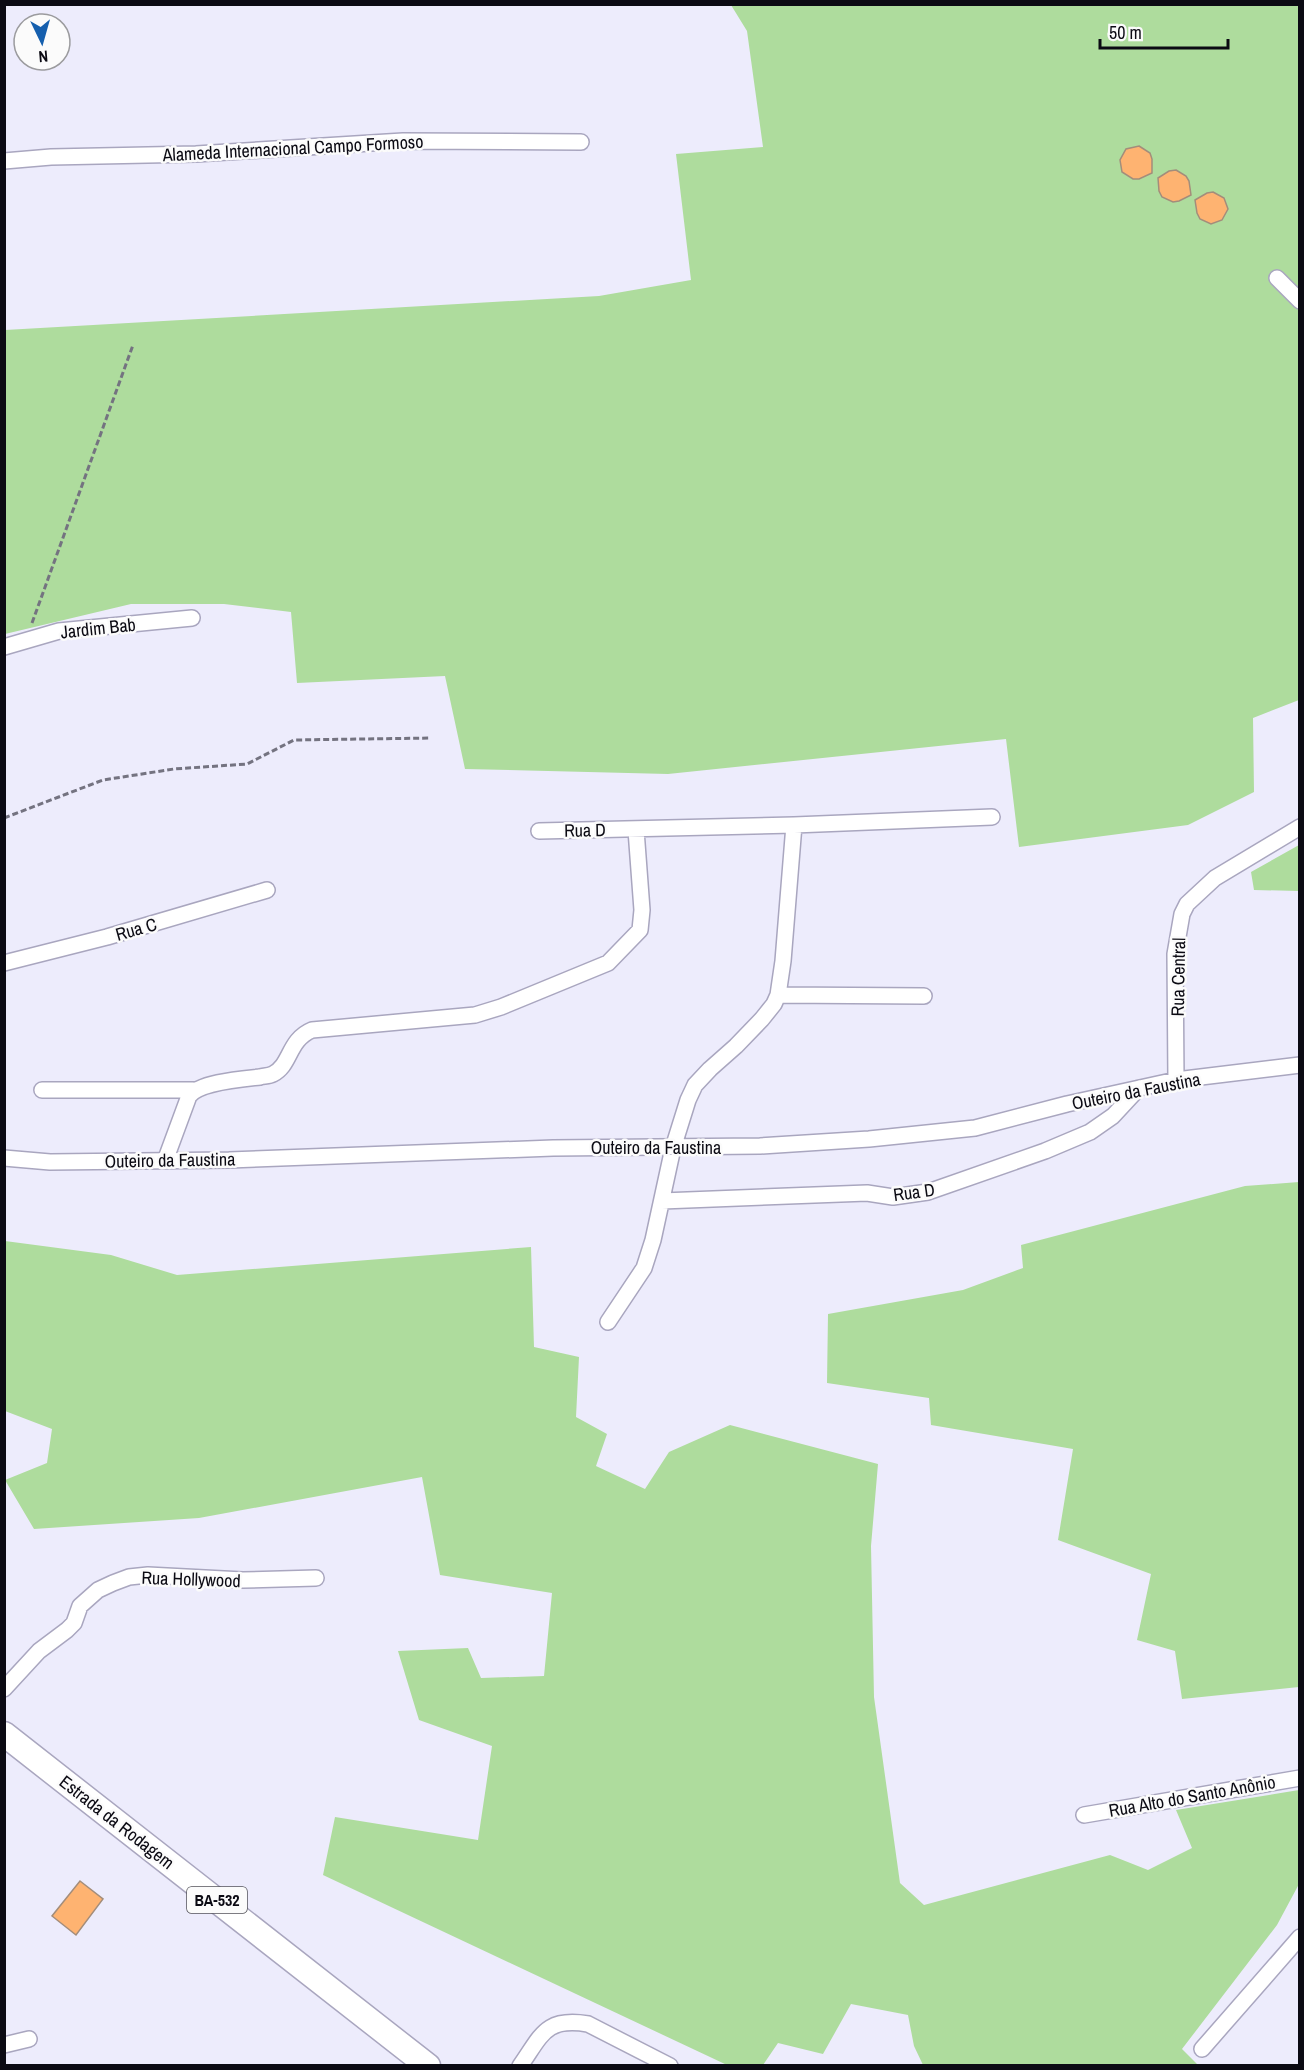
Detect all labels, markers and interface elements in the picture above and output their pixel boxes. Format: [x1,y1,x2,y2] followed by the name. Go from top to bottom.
[12,12,72,72] north arrow
[1100,12,1228,50] scale bar
[1109,20,1142,45] text: 50 m
[38,46,49,68] text: N
[161,129,424,167] street label: Alameda Internacional Campo Formoso
[59,612,137,644] street label: Jardim Bab
[564,817,606,843] street label: Rua D
[112,911,160,947] street label: Rua C
[1165,937,1191,1017] street label: Rua Central
[1070,1066,1202,1116] street label: Outeiro da Faustina
[591,1135,721,1160] street label: Outeiro da Faustina
[105,1146,235,1174] street label: Outeiro da Faustina
[892,1177,936,1207] street label: Rua D
[141,1565,241,1593] street label: Rua Hollywood
[54,1769,180,1875] street label: Estrada da Rodagem
[1107,1769,1277,1823] street label: Rua Alto do Santo Anônio
[187,1887,247,1913] road number: BA-532

